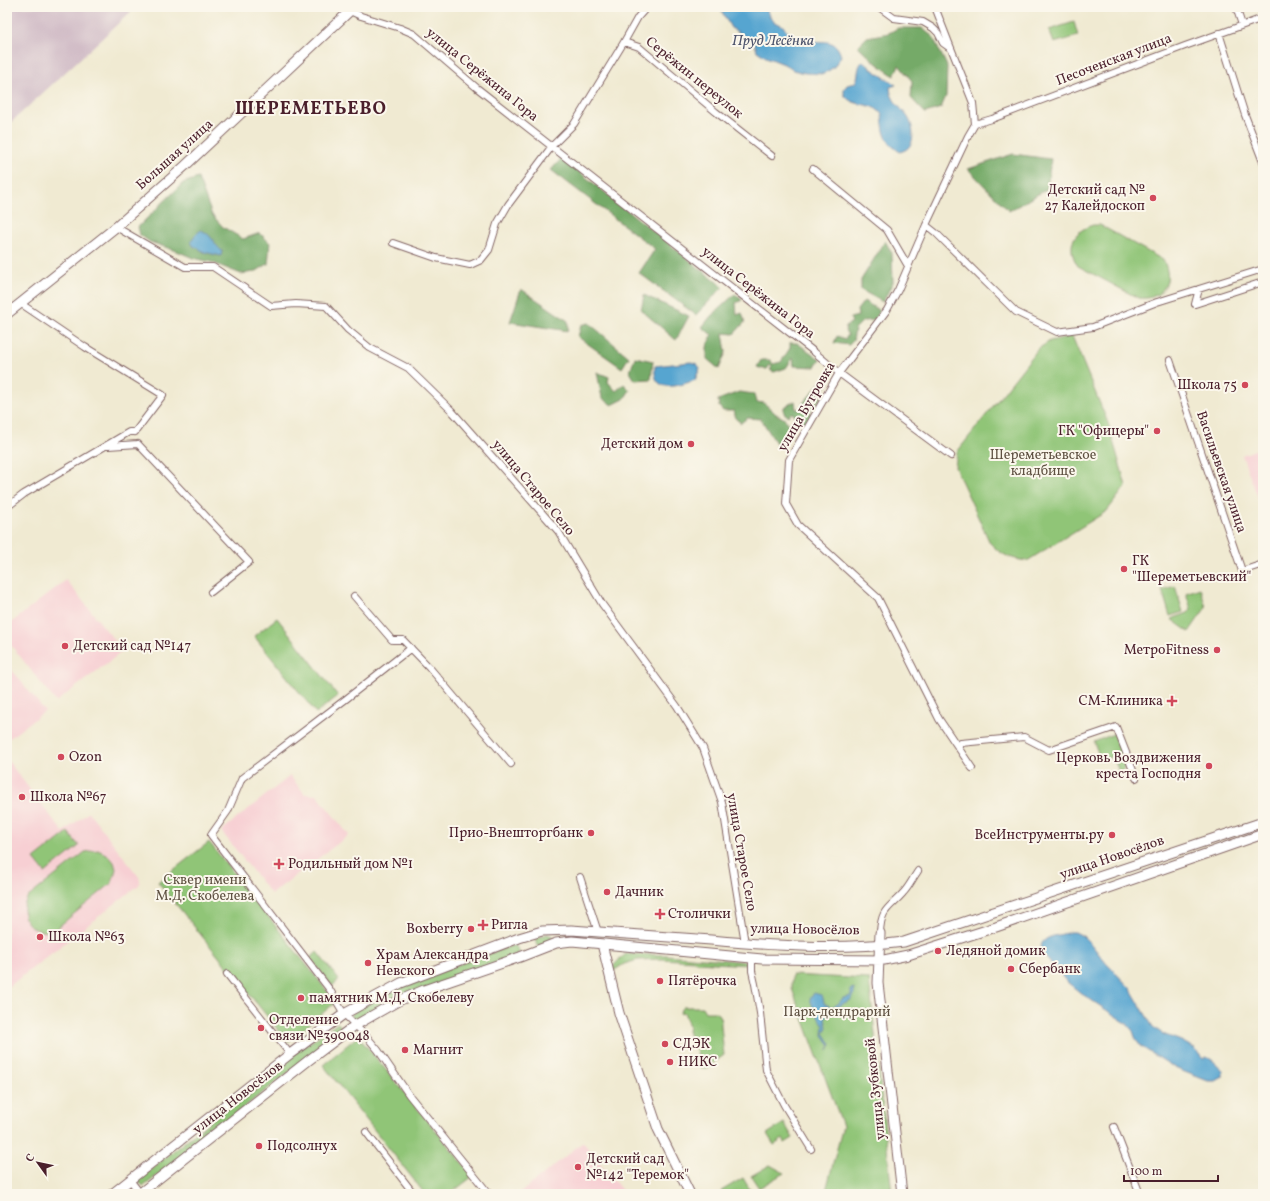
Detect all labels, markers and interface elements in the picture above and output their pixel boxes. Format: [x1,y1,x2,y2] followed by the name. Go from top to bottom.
[422,24,542,126] street label: улица Серёжина Гора
[1053,29,1175,91] street label: Песоченская улица
[732,31,814,52] water label: Пруд Лесёнка
[641,33,747,124] street label: Серёжин переулок
[235,97,387,122] district label: ШЕРЕМЕТЬЕВО
[132,115,218,195] street label: Большая улица
[1044,181,1145,216] place label: Детский сад № 27 Калейдоскоп
[1148,193,1158,203] marker: Детский сад № 27 Калейдоскоп
[697,243,819,343] street label: улица Серёжина Гора
[773,358,841,456] street label: улица Бугровка
[1177,376,1237,395] place label: Школа 75
[1240,380,1250,390] marker: Школа 75
[1191,408,1251,536] street label: Васильевская улица
[1058,422,1149,441] place label: ГК "Офицеры"
[1152,426,1162,436] marker: ГК "Офицеры"
[601,435,683,454] place label: Детский дом
[487,436,579,540] street label: улица Старое Село
[686,439,696,449] marker: Детский дом
[990,446,1097,481] park label: Шереметьевское кладбище
[1132,552,1251,587] place label: ГК "Шереметьевский"
[1119,564,1129,574] marker: ГК "Шереметьевский"
[73,637,191,656] place label: Детский сад №147
[60,641,70,651] marker: Детский сад №147
[1124,641,1209,660] place label: МетроFitness
[1212,645,1222,655] marker: МетроFitness
[1079,692,1163,711] place label: СМ-Клиника
[1166,695,1178,707] marker: СМ-Клиника
[69,748,102,767] place label: Ozon
[1056,749,1201,784] place label: Церковь Воздвижения креста Господня
[56,752,66,762] marker: Ozon
[1204,761,1214,771] marker: Церковь Воздвижения креста Господня
[30,788,107,807] place label: Школа №67
[721,791,761,913] street label: улица Старое Село
[17,792,27,802] marker: Школа №67
[449,824,584,843] place label: Прио-Внешторгбанк
[974,826,1104,845] place label: ВсеИнструменты.ру
[586,828,596,838] marker: Прио-Внешторгбанк
[1107,830,1117,840] marker: ВсеИнструменты.ру
[1057,831,1167,885] street label: улица Новосёлов
[288,855,413,874] place label: Родильный дом №1
[273,858,285,870] marker: Родильный дом №1
[156,871,254,906] park label: Сквер имени М.Д. Скобелева
[615,883,664,902] place label: Дачник
[602,887,612,897] marker: Дачник
[668,905,731,924] place label: Столички
[655,909,665,919] marker: Столички
[491,916,528,935] place label: Ригла
[406,920,463,939] place label: Boxberry
[478,920,488,930] marker: Ригла
[750,920,860,940] street label: улица Новосёлов
[466,924,476,934] marker: Boxberry
[48,928,125,947] place label: Школа №63
[35,932,45,942] marker: Школа №63
[946,942,1046,961] place label: Ледяной домик
[376,946,489,981] place label: Храм Александра Невского
[933,946,943,956] marker: Ледяной домик
[363,958,373,968] marker: Храм Александра Невского
[1019,960,1081,979] place label: Сбербанк
[1006,964,1016,974] marker: Сбербанк
[668,972,737,991] place label: Пятёрочка
[655,976,665,986] marker: Пятёрочка
[309,989,475,1008] place label: памятник М.Д. Скобелеву
[296,993,306,1003] marker: памятник М.Д. Скобелеву
[783,1003,891,1022] park label: Парк-дендрарий
[269,1011,370,1046] place label: Отделение связи №390048
[256,1023,266,1033] marker: Отделение связи №390048
[673,1035,711,1054] place label: СДЭК
[861,1037,891,1141] street label: улица Зубковой
[660,1039,670,1049] marker: СДЭК
[413,1041,463,1060] place label: Магнит
[400,1045,410,1055] marker: Магнит
[678,1053,717,1072] place label: НИКС
[189,1057,287,1139] street label: улица Новосёлов
[665,1057,675,1067] marker: НИКС
[267,1137,337,1156] place label: Подсолнух
[254,1141,264,1151] marker: Подсолнух
[18,1143,58,1183] north arrow
[586,1150,689,1185] place label: Детский сад №142 "Теремок"
[23,1151,39,1165] text: С
[1124,1157,1218,1183] scale bar
[573,1162,583,1172] marker: Детский сад №142 "Теремок"
[1130,1164,1163,1180] text: 100 m

